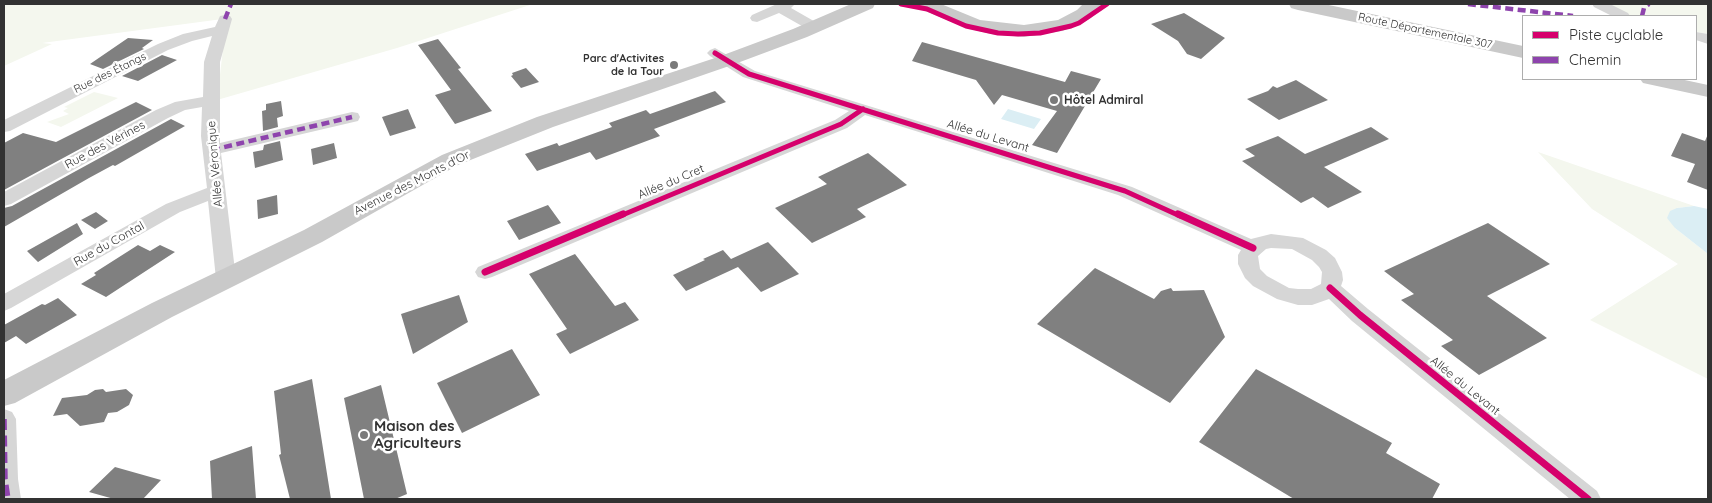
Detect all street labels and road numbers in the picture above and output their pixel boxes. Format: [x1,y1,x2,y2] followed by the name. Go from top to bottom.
[1357,10,1493,52] street label: Route Départementale 307
[72,50,148,96] street label: Rue des Étangs
[945,117,1031,155] street label: Allée du Levant
[62,118,148,172] street label: Rue des Vérines
[204,120,226,208] street label: Allée Véronique
[352,148,472,218] street label: Avenue des Monts d'Or
[636,162,706,202] street label: Allée du Cret
[71,219,147,269] street label: Rue du Contal
[1427,354,1503,418] street label: Allée du Levant

